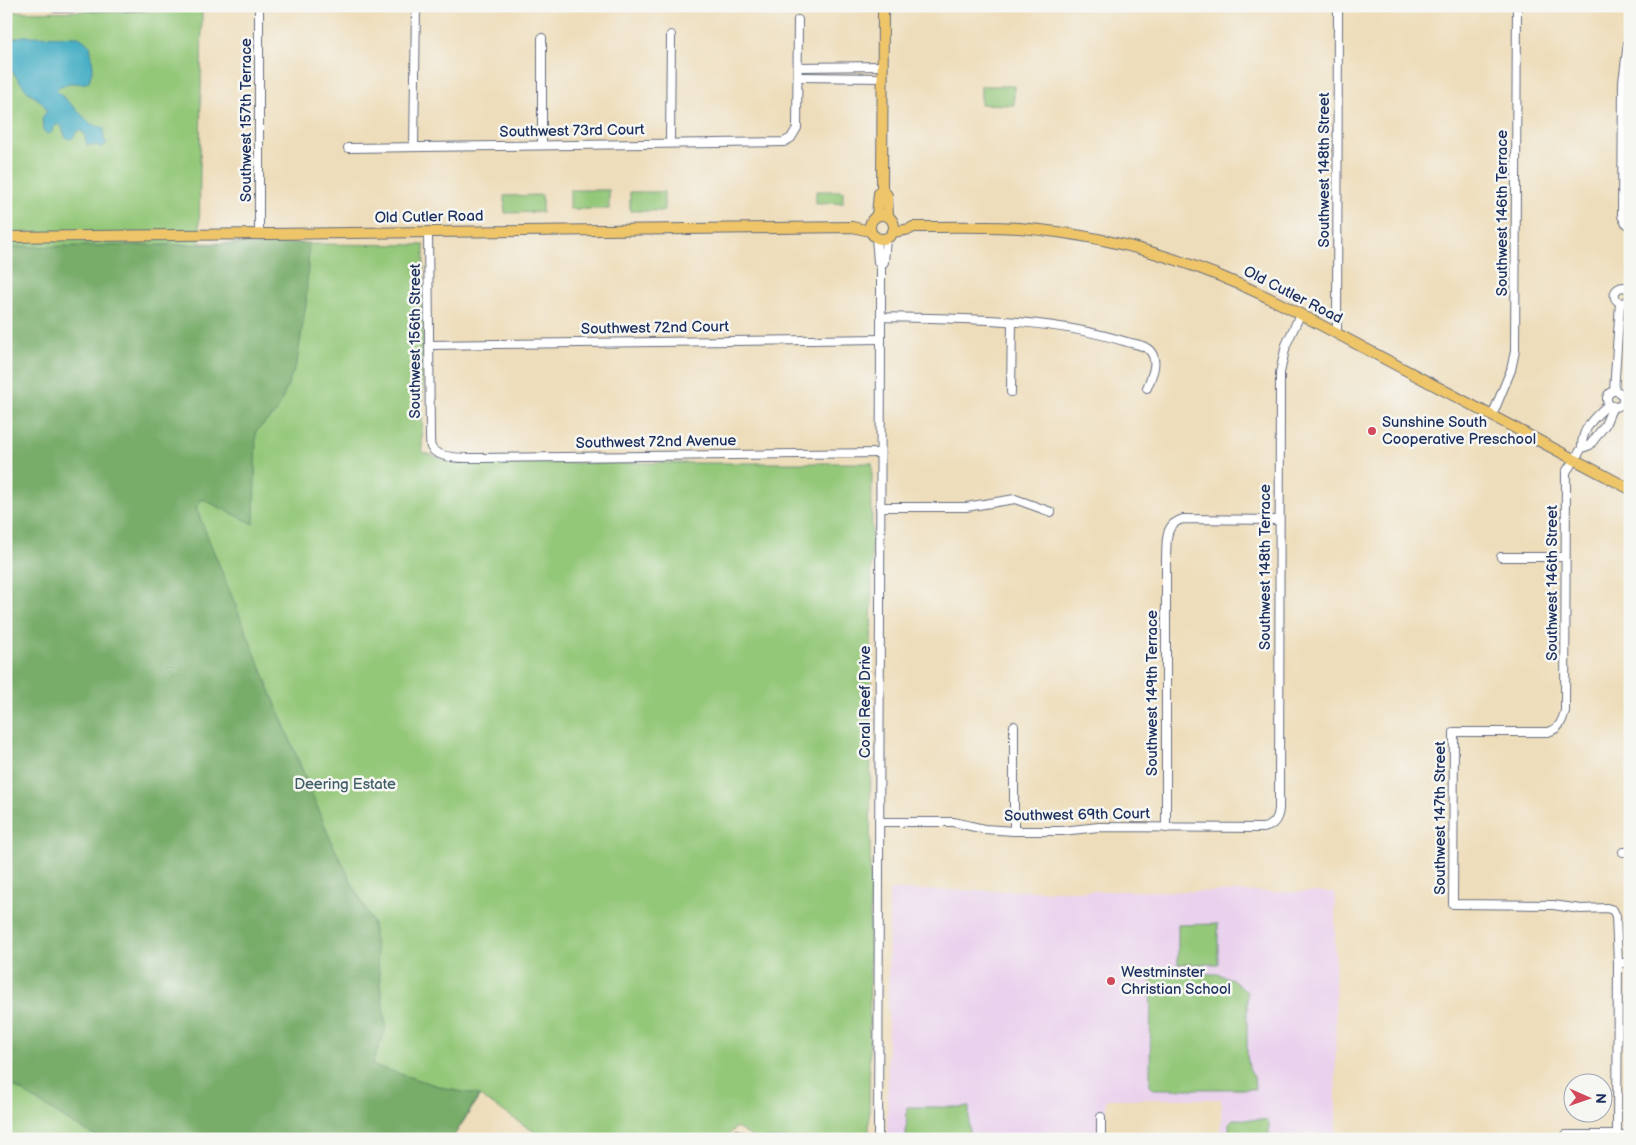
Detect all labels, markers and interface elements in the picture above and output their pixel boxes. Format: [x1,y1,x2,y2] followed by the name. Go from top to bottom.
[237,38,256,202] street label: Southwest 157th Terrace
[1315,92,1334,248] street label: Southwest 148th Street
[499,120,645,142] street label: Southwest 73rd Court
[1493,130,1512,296] street label: Southwest 146th Terrace
[374,207,484,227] street label: Old Cutler Road
[1240,262,1346,328] street label: Old Cutler Road
[406,263,425,418] street label: Southwest 156th Street
[581,317,730,339] street label: Southwest 72nd Court
[1382,413,1536,449] place label: Sunshine South Cooperative Preschool
[1366,425,1378,437] marker: Sunshine South Cooperative Preschool
[575,431,737,453] street label: Southwest 72nd Avenue
[1256,484,1275,650] street label: Southwest 148th Terrace
[1543,505,1562,661] street label: Southwest 146th Street
[1143,610,1162,776] street label: Southwest 149th Terrace
[856,646,875,758] street label: Coral Reef Drive
[1431,741,1450,895] street label: Southwest 147th Street
[294,775,396,794] park label: Deering Estate
[1004,804,1150,826] street label: Southwest 69th Court
[1121,963,1231,999] place label: Westminster Christian School
[1105,975,1117,987] marker: Westminster Christian School
[1564,1072,1614,1122] north arrow
[1592,1093,1609,1104] text: N

